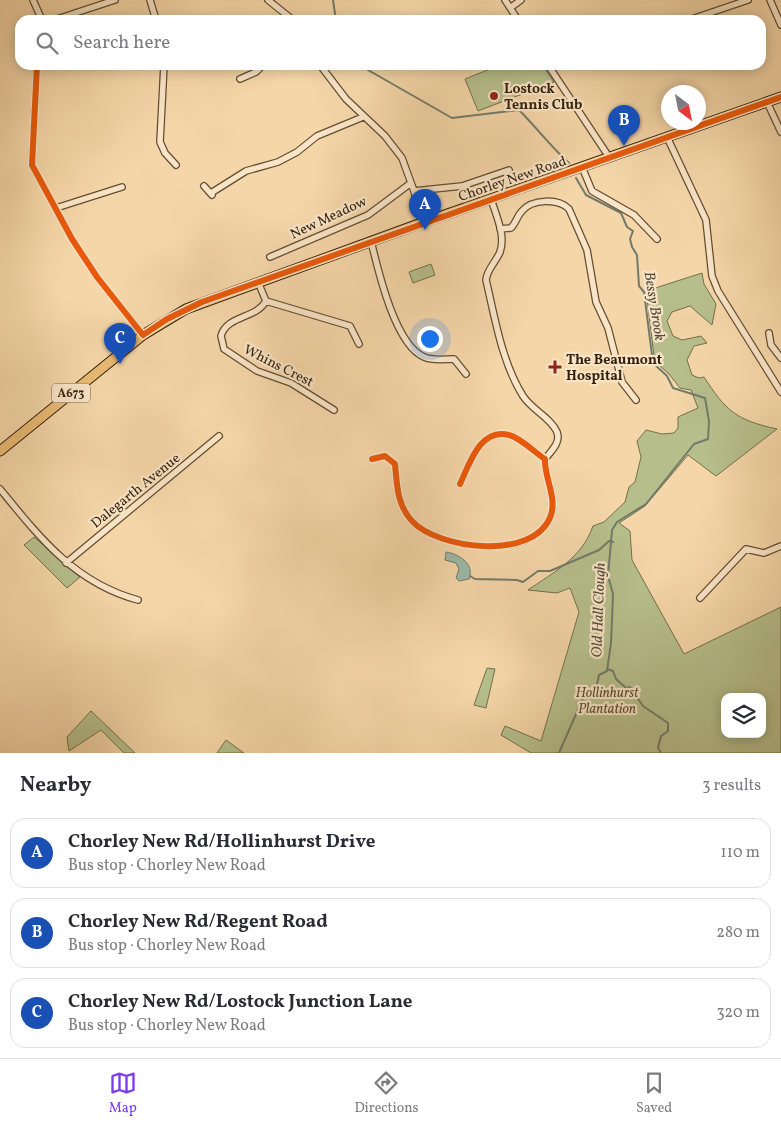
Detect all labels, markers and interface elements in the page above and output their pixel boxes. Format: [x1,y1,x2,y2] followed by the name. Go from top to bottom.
[15,15,766,70] search box
[33,29,61,57] icon: search
[73,30,170,56] text: Search here
[504,80,583,115] place label: Lostock Tennis Club
[661,85,706,130] north arrow
[488,90,500,102] marker: Lostock Tennis Club
[608,105,640,146] pin: B
[456,152,569,207] street label: Chorley New Road
[409,189,441,230] pin: A
[287,192,370,244] street label: New Meadow
[638,270,669,342] water label: Bessy Brook
[104,323,136,364] pin: C
[417,326,443,352] your location
[240,341,317,392] street label: Whins Crest
[566,351,662,386] place label: The Beaumont Hospital
[548,360,562,374] marker: The Beaumont Hospital
[52,383,90,402] road number: A673
[87,449,185,533] street label: Dalegarth Avenue
[587,562,612,658] water label: Old Hall Clough
[575,684,639,719] park label: Hollinhurst Plantation
[721,693,766,738] map controls
[721,693,766,738] button: layers
[20,771,91,800] text: Nearby
[702,775,761,797] text: 3 results
[68,829,375,855] text: Chorley New Rd/Hollinhurst Drive
[31,842,43,864] text: A
[721,842,760,864] text: 110 m
[68,855,266,877] text: Bus stop · Chorley New Road
[68,909,328,935] text: Chorley New Rd/Regent Road
[32,922,42,944] text: B
[716,922,760,944] text: 280 m
[68,935,266,957] text: Bus stop · Chorley New Road
[68,989,413,1015] text: Chorley New Rd/Lostock Junction Lane
[32,1002,42,1024] text: C
[716,1002,760,1024] text: 320 m
[68,1015,266,1037] text: Bus stop · Chorley New Road
[109,1069,137,1118] tab: Map
[354,1069,419,1118] tab: Directions
[636,1069,672,1118] tab: Saved

